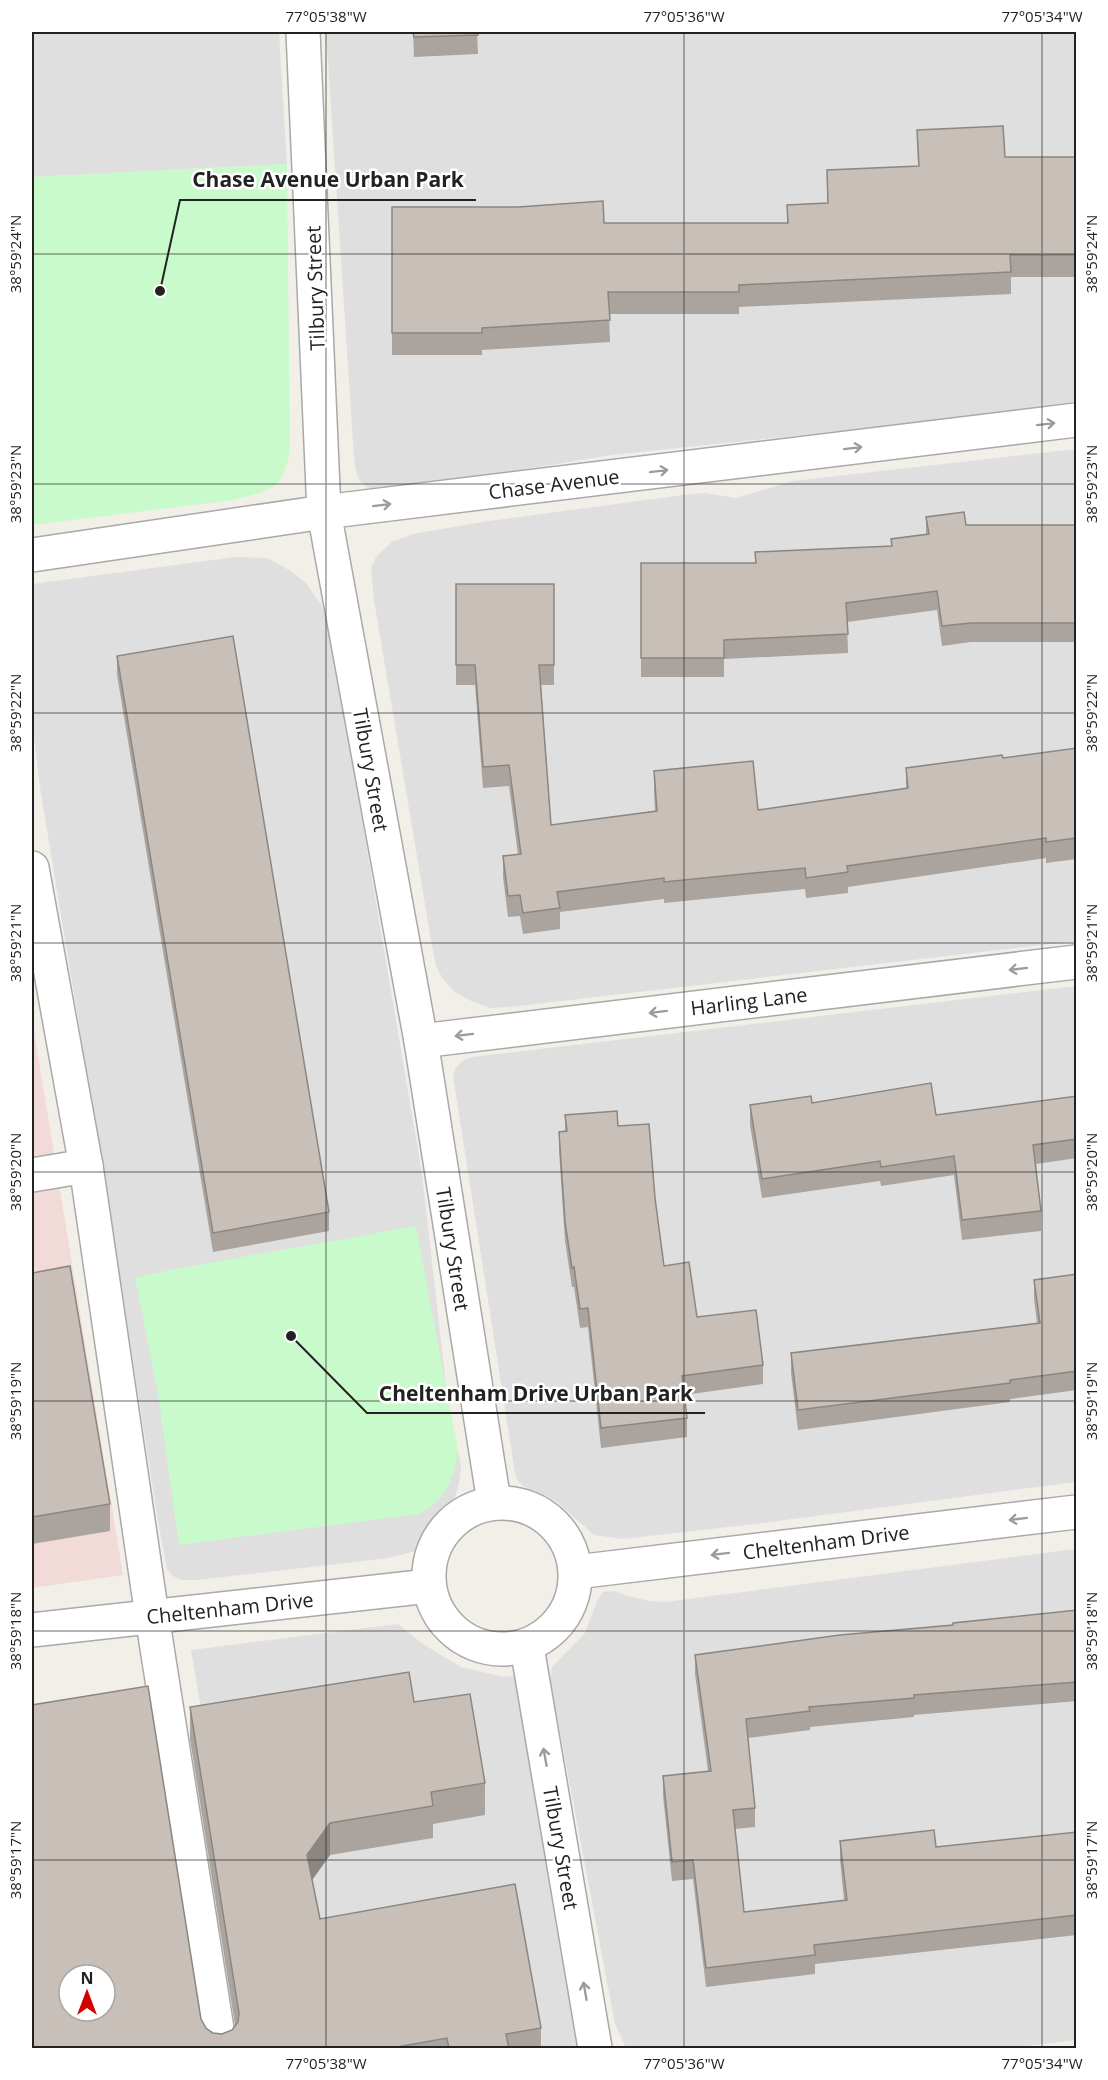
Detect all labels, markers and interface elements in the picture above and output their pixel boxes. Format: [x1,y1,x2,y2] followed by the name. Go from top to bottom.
[286,6,367,26] text: 77°05'38"W
[644,6,725,26] text: 77°05'36"W
[1002,6,1083,26] text: 77°05'34"W
[180,161,476,200] callout: Chase Avenue Urban Park
[192,165,465,193] text: Chase Avenue Urban Park
[5,215,25,293] text: 38°59'24"N
[1081,215,1101,293] text: 38°59'24"N
[299,225,331,351] street label: Tilbury Street
[1036,418,1056,429] one-way arrow
[842,442,862,453] one-way arrow
[5,445,25,523] text: 38°59'23"N
[1081,445,1101,523] text: 38°59'23"N
[487,463,621,505] street label: Chase Avenue
[649,465,669,476] one-way arrow
[372,499,392,510] one-way arrow
[5,674,25,752] text: 38°59'22"N
[1081,674,1101,752] text: 38°59'22"N
[347,706,395,834] street label: Tilbury Street
[5,904,25,982] text: 38°59'21"N
[1081,904,1101,982] text: 38°59'21"N
[1009,963,1029,974] one-way arrow
[689,980,809,1022] street label: Harling Lane
[649,1007,668,1018] one-way arrow
[455,1030,475,1041] one-way arrow
[5,1133,25,1211] text: 38°59'20"N
[1081,1133,1101,1211] text: 38°59'20"N
[430,1185,476,1313] street label: Tilbury Street
[5,1362,25,1440] text: 38°59'19"N
[1081,1362,1101,1440] text: 38°59'19"N
[367,1374,705,1413] callout: Cheltenham Drive Urban Park
[379,1379,694,1407] text: Cheltenham Drive Urban Park
[1009,1514,1029,1525] one-way arrow
[741,1518,911,1566] street label: Cheltenham Drive
[711,1549,731,1560] one-way arrow
[145,1586,315,1630] street label: Cheltenham Drive
[5,1592,25,1670] text: 38°59'18"N
[1081,1592,1101,1670] text: 38°59'18"N
[539,1748,550,1768] one-way arrow
[537,1784,585,1912] street label: Tilbury Street
[5,1821,25,1899] text: 38°59'17"N
[1081,1821,1101,1899] text: 38°59'17"N
[57,1963,117,2023] north arrow
[80,1967,94,1989] text: N
[579,1981,590,2001] one-way arrow
[286,2053,367,2073] text: 77°05'38"W
[644,2053,725,2073] text: 77°05'36"W
[1002,2053,1083,2073] text: 77°05'34"W

